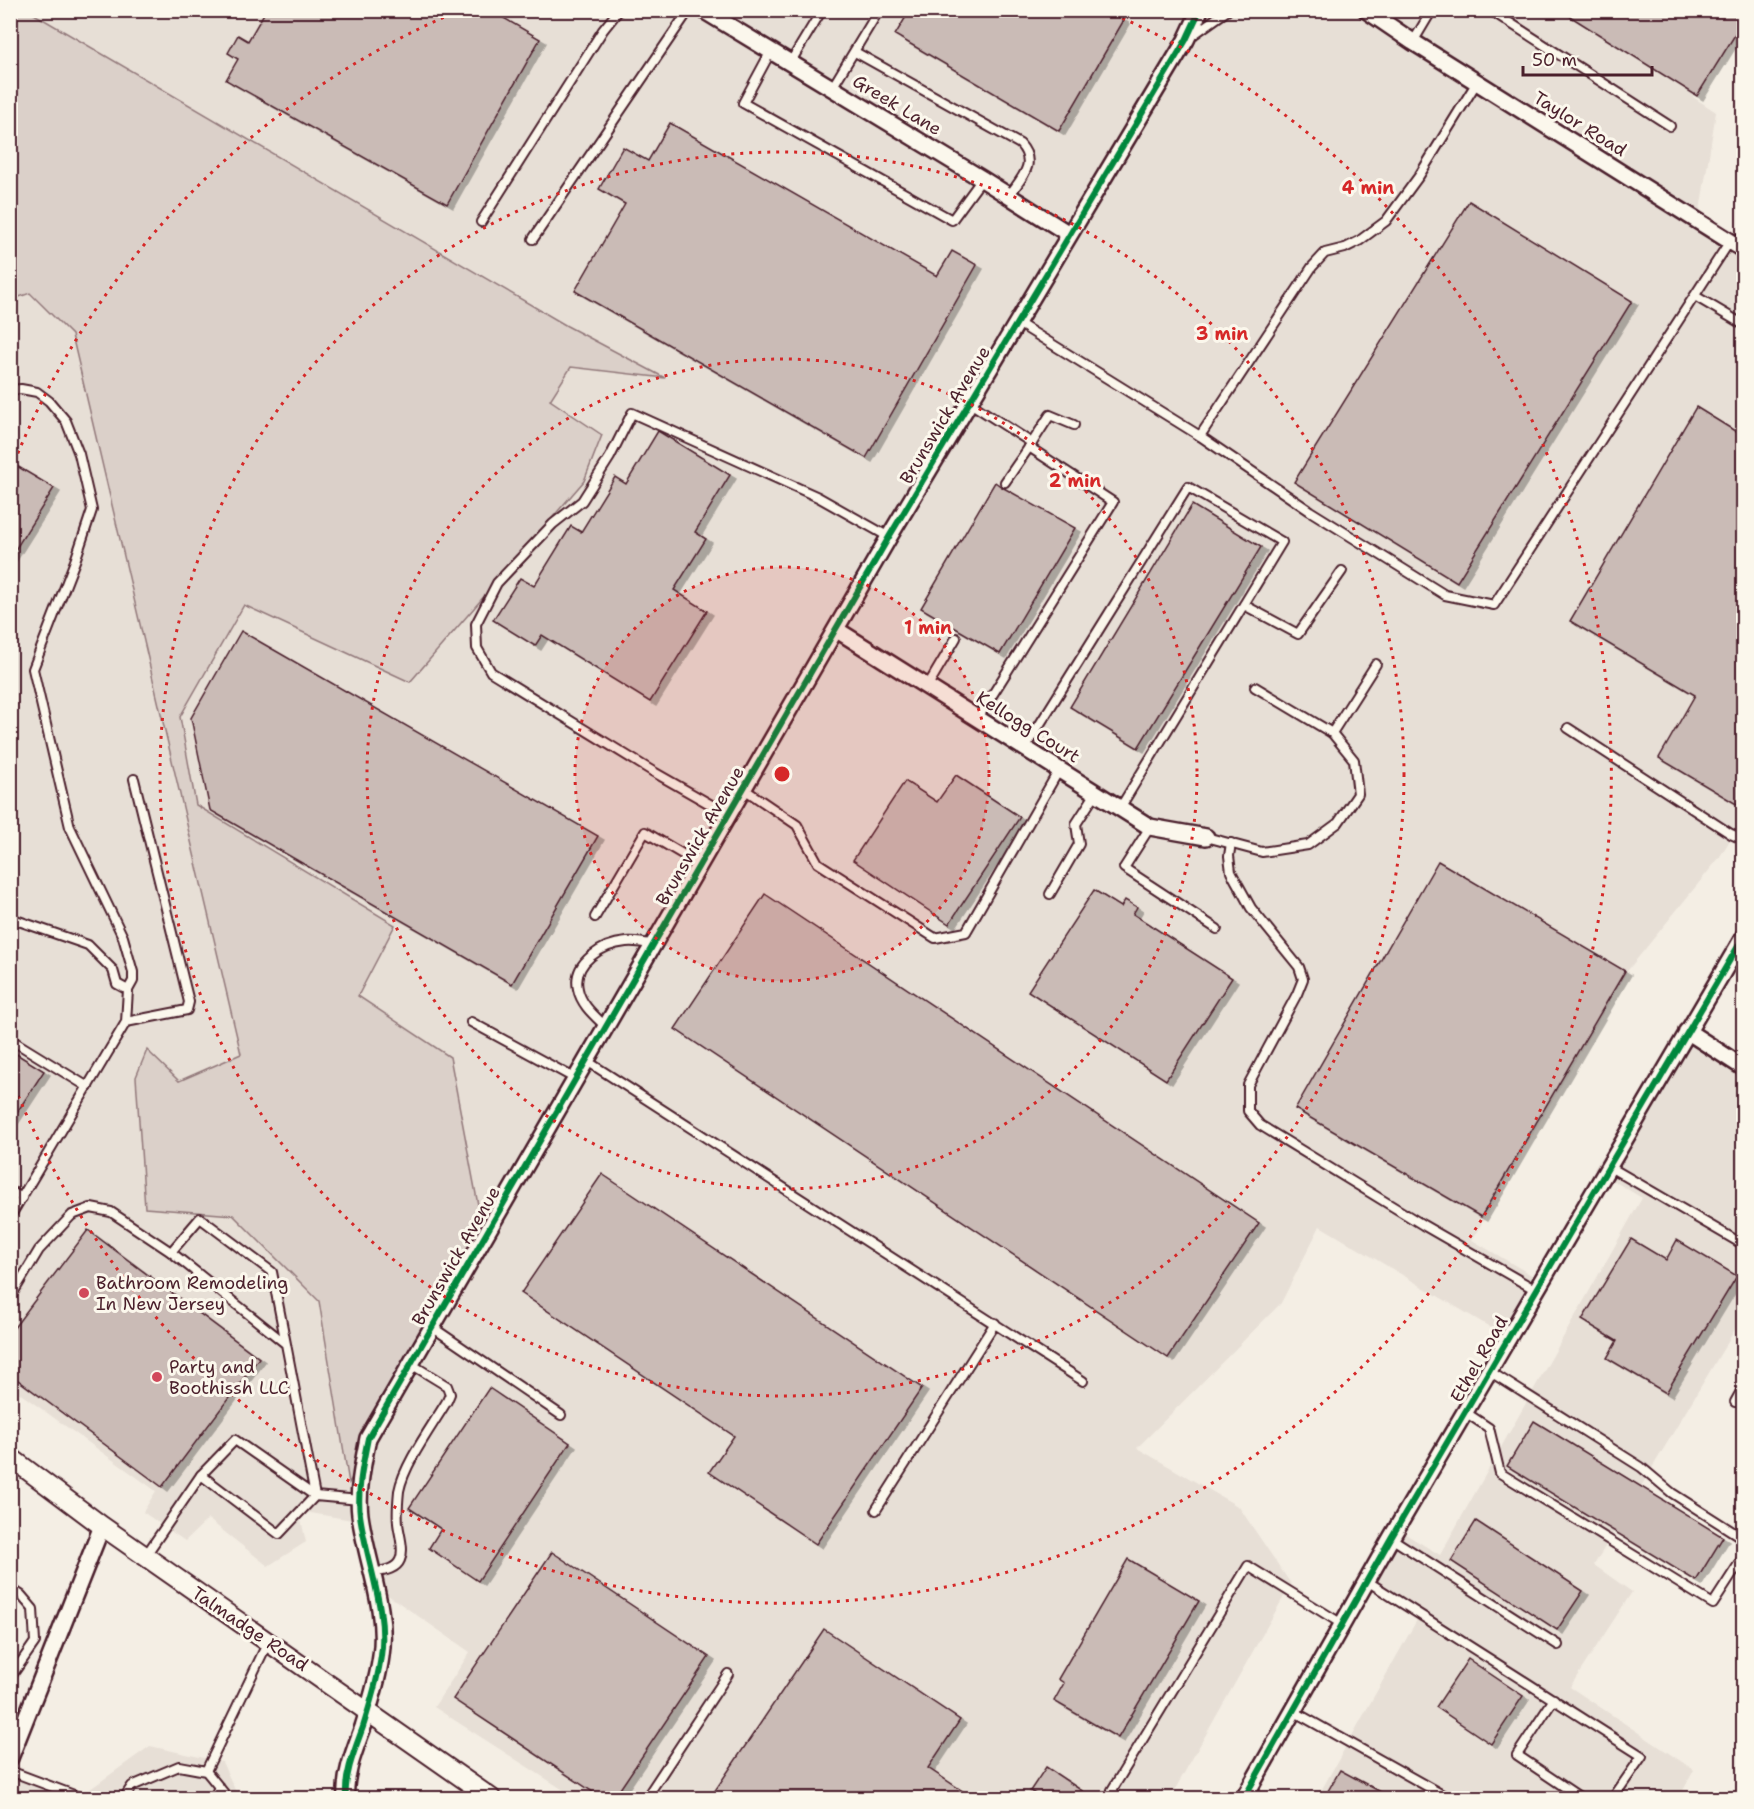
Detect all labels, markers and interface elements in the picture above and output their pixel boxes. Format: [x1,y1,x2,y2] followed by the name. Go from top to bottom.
[1523,39,1652,77] scale bar
[1532,48,1577,72] text: 50 m
[848,69,946,141] street label: Greek Lane
[1529,86,1631,162] street label: Taylor Road
[1342,176,1394,200] text: 4 min
[1196,322,1248,346] text: 3 min
[894,341,996,489] street label: Brunswick Avenue
[1049,469,1101,493] text: 2 min
[904,616,952,640] text: 1 min
[972,686,1085,769] street label: Kellogg Court
[650,762,750,910] street label: Brunswick Avenue
[772,764,792,784] centre of rings
[406,1182,506,1330] street label: Brunswick Avenue
[96,1271,288,1316] place label: Bathroom Remodeling In New Jersey
[77,1286,91,1300] marker: Bathroom Remodeling In New Jersey
[1445,1311,1513,1407] street label: Ethel Road
[169,1355,289,1400] place label: Party and Boothissh LLC
[150,1370,164,1384] marker: Party and Boothissh LLC
[187,1581,313,1677] street label: Talmadge Road

